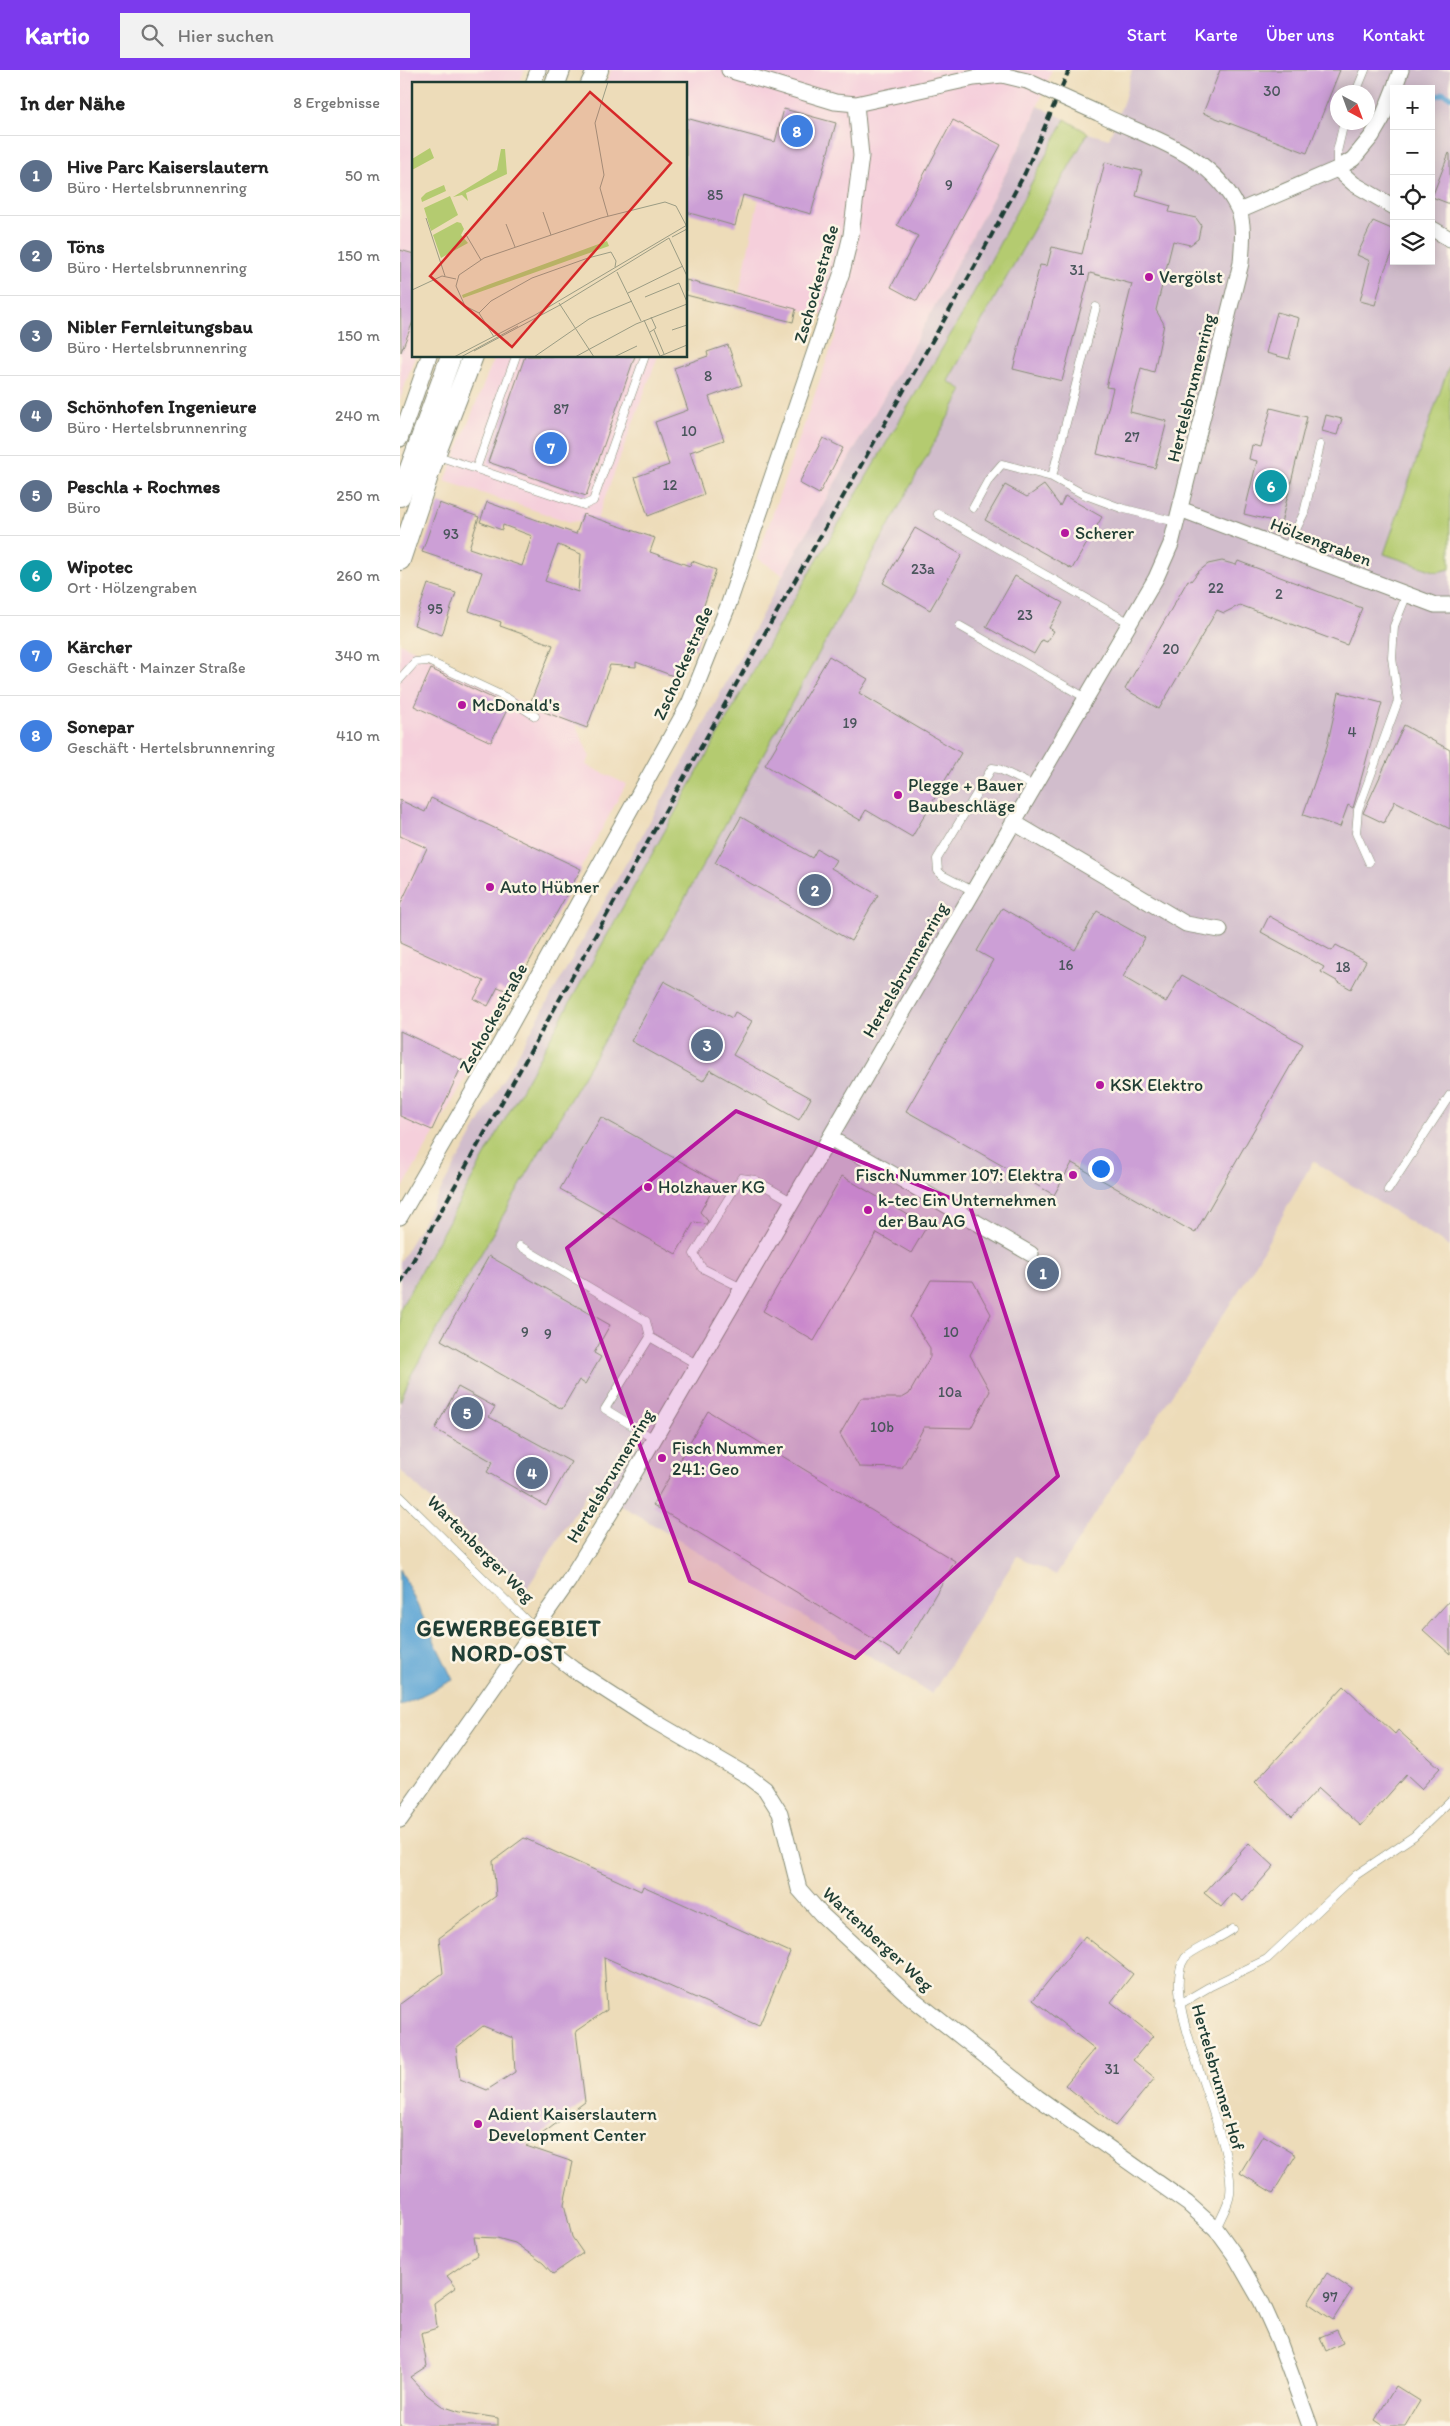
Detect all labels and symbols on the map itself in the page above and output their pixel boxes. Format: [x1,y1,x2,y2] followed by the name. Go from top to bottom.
[412,82,688,358] inset map
[1263,82,1281,100] house number: 30
[1330,85,1375,130] north arrow
[781,112,813,150] pin: 8
[945,176,953,194] house number: 9
[707,186,723,204] house number: 85
[789,222,843,346] street label: Zschockestraße
[1069,261,1085,279] house number: 31
[1159,266,1223,288] place label: Vergölst
[1143,271,1155,283] marker: Vergölst
[1162,311,1220,465] street label: Hertelsbrunnenring
[704,367,712,385] house number: 8
[553,400,569,418] house number: 87
[681,422,697,440] house number: 10
[1124,428,1140,446] house number: 27
[535,429,567,467] pin: 7
[1255,467,1287,505] pin: 6
[663,476,678,494] house number: 12
[1267,513,1375,571] street label: Hölzengraben
[1075,522,1135,544] place label: Scherer
[443,525,459,543] house number: 93
[1059,527,1071,539] marker: Scherer
[911,560,935,578] house number: 23a
[1208,579,1224,597] house number: 22
[1275,585,1283,603] house number: 2
[427,600,443,618] house number: 95
[648,603,718,723] street label: Zschockestraße
[1017,606,1033,624] house number: 23
[1162,640,1180,658] house number: 20
[472,694,560,716] place label: McDonald's
[456,699,468,711] marker: McDonald's
[843,714,858,732] house number: 19
[1347,723,1357,741] house number: 4
[908,774,1024,817] place label: Plegge + Bauer Baubeschläge
[892,789,904,801] marker: Plegge + Bauer Baubeschläge
[799,871,831,909] pin: 2
[500,876,600,898] place label: Auto Hübner
[484,881,496,893] marker: Auto Hübner
[857,898,953,1041] street label: Hertelsbrunnenring
[1059,956,1074,974] house number: 16
[1335,958,1351,976] house number: 18
[454,959,532,1077] street label: Zschockestraße
[691,1026,723,1064] pin: 3
[1110,1074,1203,1096] place label: KSK Elektro
[1094,1079,1106,1091] marker: KSK Elektro
[1088,1156,1114,1182] your location
[855,1164,1063,1186] place label: Fisch Nummer 107: Elektra
[1067,1169,1079,1181] marker: Fisch Nummer 107: Elektra
[658,1176,765,1198] place label: Holzhauer KG
[642,1181,654,1193] marker: Holzhauer KG
[878,1189,1057,1232] place label: k-tec Ein Unternehmen der Bau AG
[862,1204,874,1216] marker: k-tec Ein Unternehmen der Bau AG
[1027,1254,1059,1292] pin: 1
[521,1323,529,1341] house number: 9
[943,1323,959,1341] house number: 10
[544,1325,552,1343] house number: 9
[938,1383,962,1401] house number: 10a
[451,1394,483,1432] pin: 5
[561,1404,659,1547] street label: Hertelsbrunnenring
[870,1418,894,1436] house number: 10b
[672,1437,784,1480] place label: Fisch Nummer 241: Geo
[656,1452,668,1464] marker: Fisch Nummer 241: Geo
[516,1454,548,1492] pin: 4
[422,1490,540,1608] street label: Wartenberger Weg
[416,1615,602,1667] district label: GEWERBEGEBIET NORD-OST
[818,1882,939,1997] street label: Wartenberger Weg
[1187,2001,1249,2153] street label: Hertelsbrunner Hof
[1104,2060,1120,2078] house number: 31
[488,2103,657,2146] place label: Adient Kaiserslautern Development Center
[472,2118,484,2130] marker: Adient Kaiserslautern Development Center
[1322,2288,1338,2306] house number: 97

